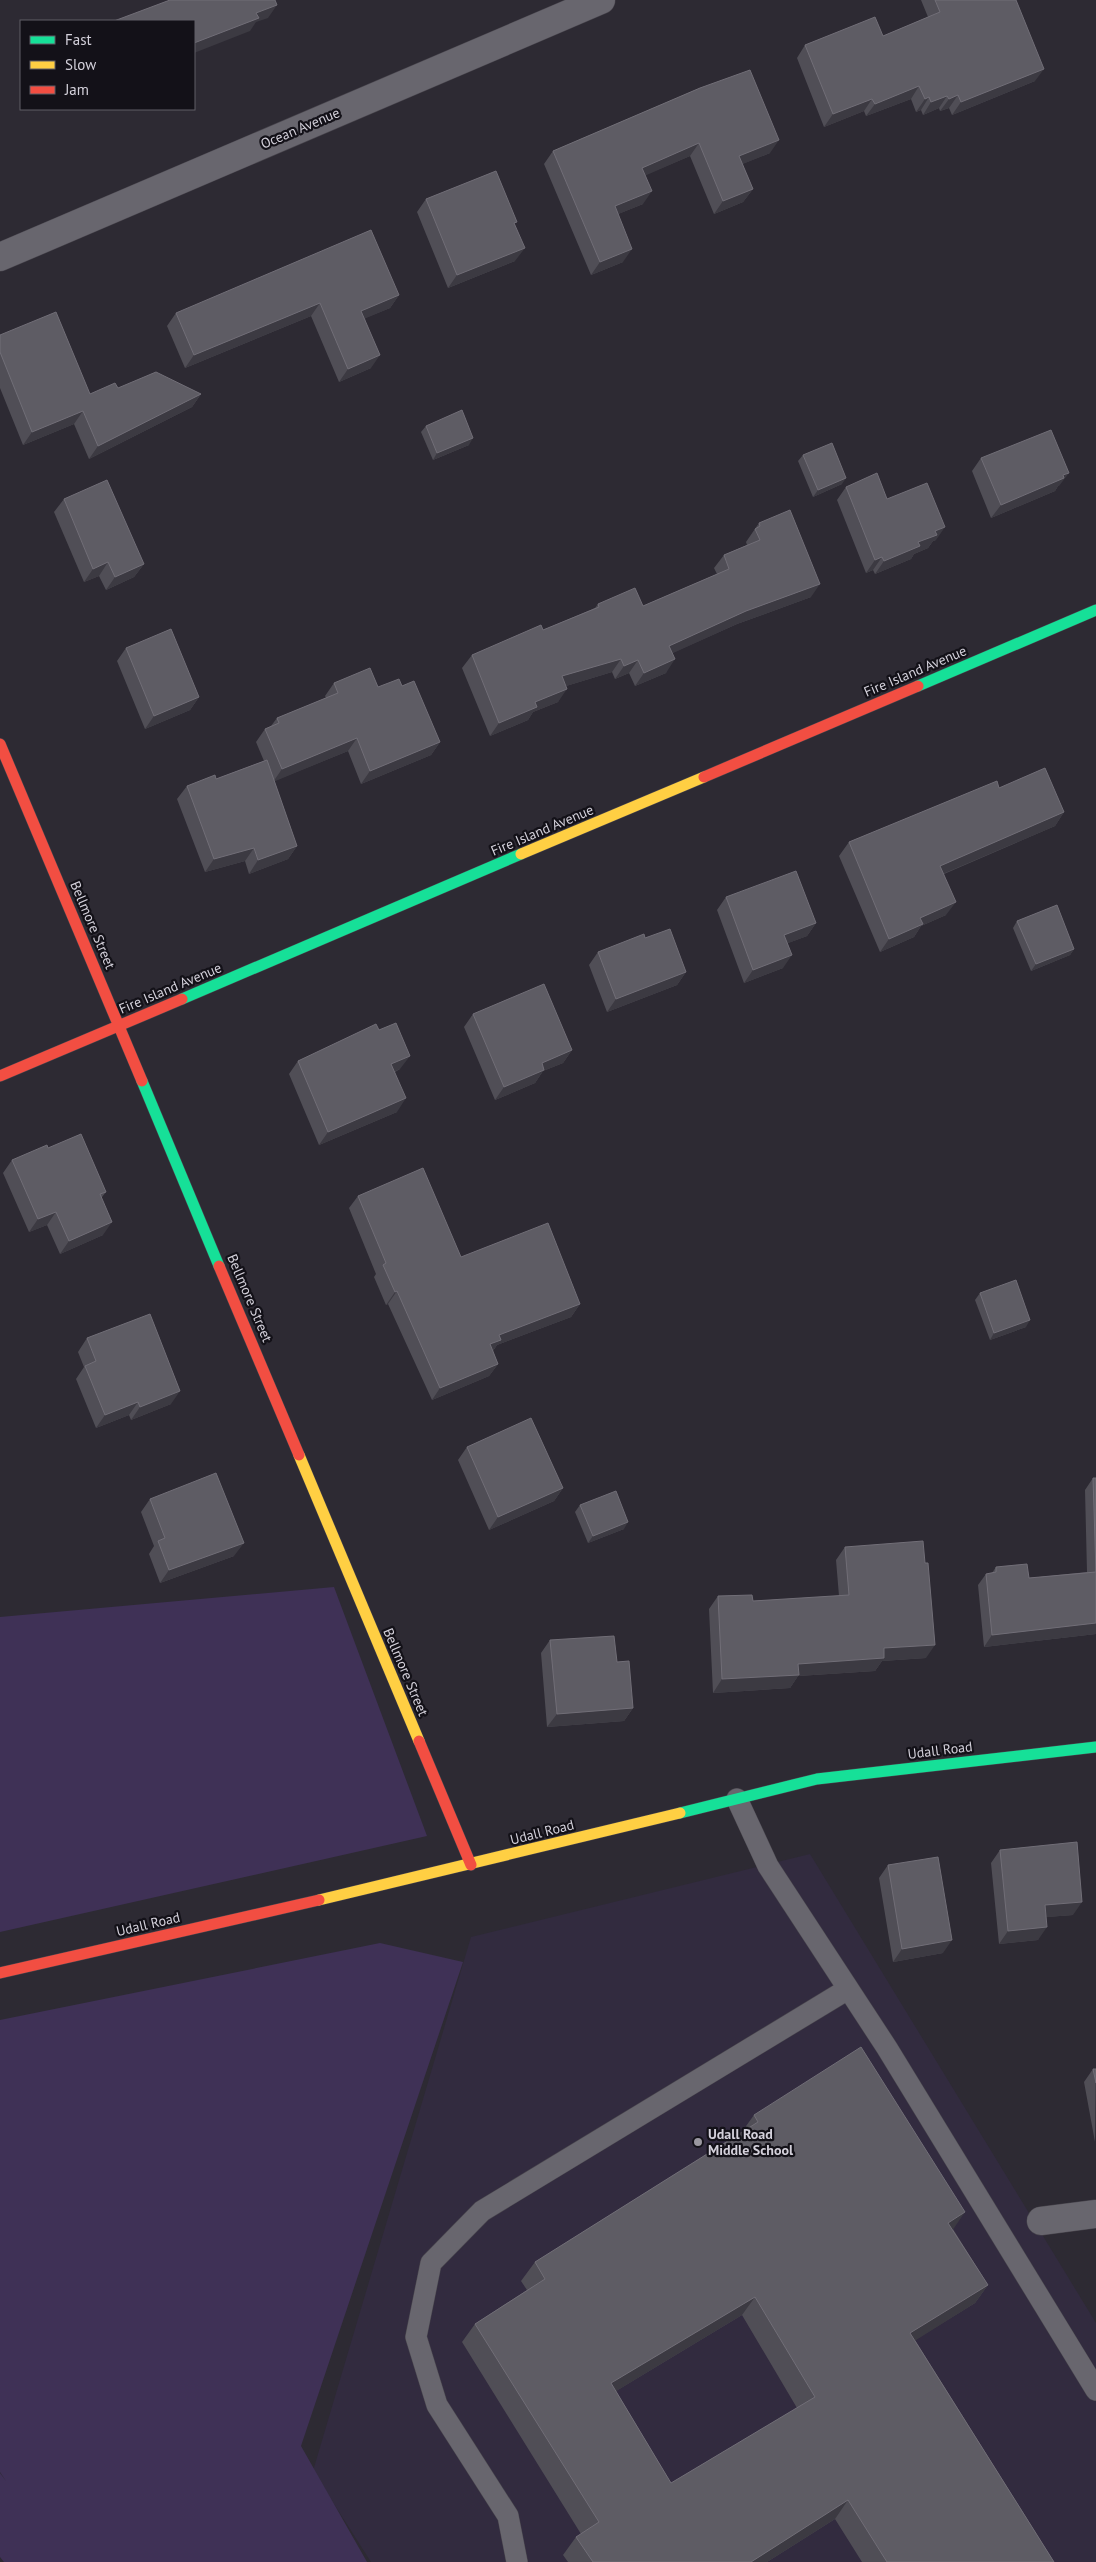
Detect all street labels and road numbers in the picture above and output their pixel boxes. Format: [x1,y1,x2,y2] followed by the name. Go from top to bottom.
[258,103,342,153] street label: Ocean Avenue
[861,641,969,701] street label: Fire Island Avenue
[488,800,596,860] street label: Fire Island Avenue
[66,878,120,972] street label: Bellmore Street
[116,958,224,1018] street label: Fire Island Avenue
[223,1251,277,1345] street label: Bellmore Street
[379,1625,433,1719] street label: Bellmore Street
[907,1737,973,1763] street label: Udall Road
[508,1815,576,1849] street label: Udall Road
[114,1908,182,1940] street label: Udall Road

